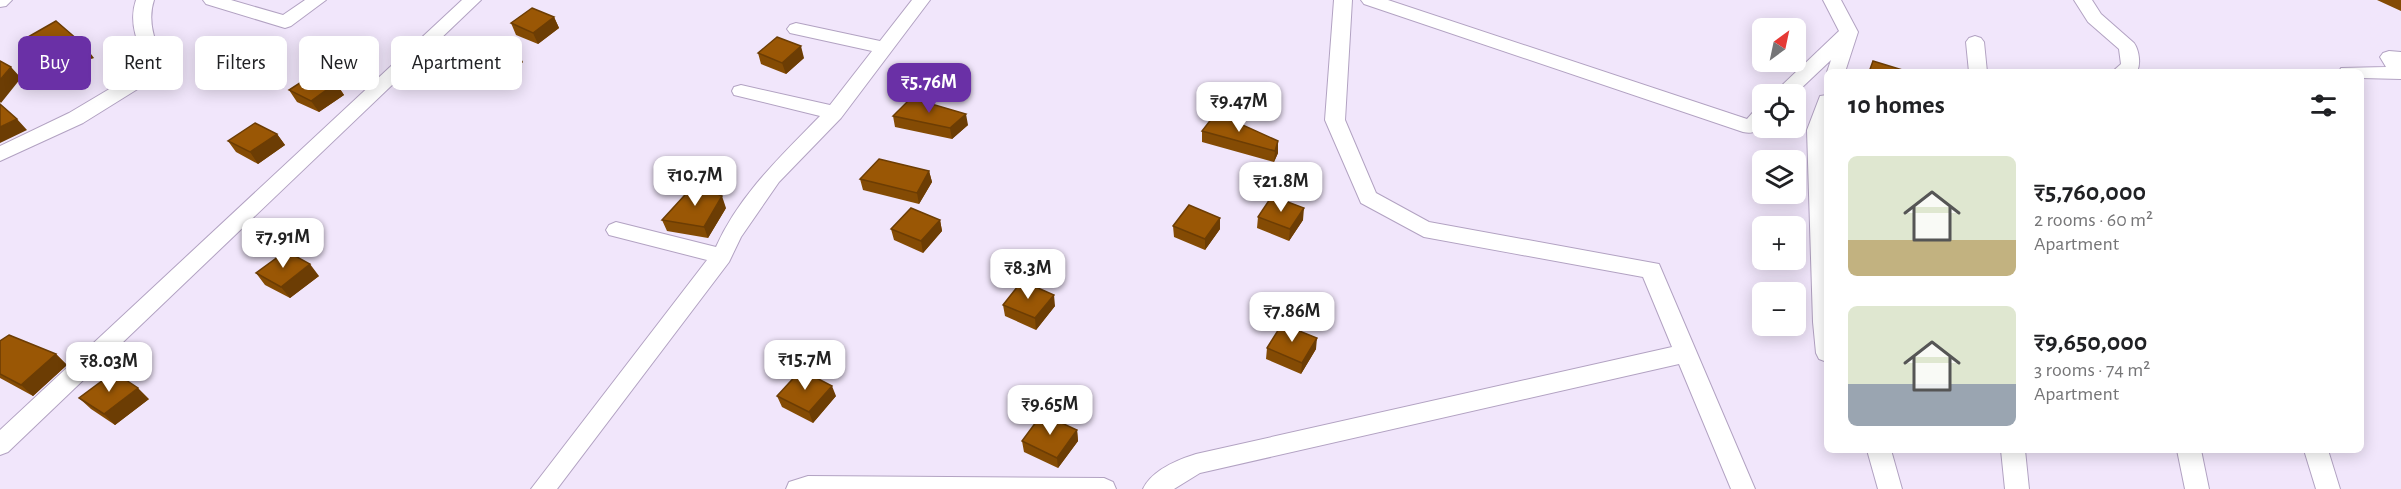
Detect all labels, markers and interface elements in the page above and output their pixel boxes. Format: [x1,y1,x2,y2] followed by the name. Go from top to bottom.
[1752,18,1806,72] north arrow
[1752,18,1806,336] map controls
[18,36,91,90] chip: Buy
[103,36,183,90] chip: Rent
[195,36,287,90] chip: Filters
[299,36,379,90] chip: New
[391,36,522,90] chip: Apartment
[880,63,978,114] pin: ₹5.76M
[901,72,957,92] text: ₹5.76M
[1190,82,1288,133] pin: ₹9.47M
[1752,84,1806,138] button: locate
[2307,89,2340,122] icon: filters
[1210,91,1268,111] text: ₹9.47M
[1848,92,1945,118] text: 10 homes
[1752,150,1806,204] button: layers
[646,156,744,207] pin: ₹10.7M
[1232,162,1330,213] pin: ₹21.8M
[667,165,723,185] text: ₹10.7M
[1253,171,1309,191] text: ₹21.8M
[2034,179,2146,205] text: ₹5,760,000
[1896,180,1968,252] icon: home
[2034,210,2153,230] text: 2 rooms · 60 m²
[1752,216,1806,270] button: +
[234,218,332,269] pin: ₹7.91M
[256,227,310,247] text: ₹7.91M
[2034,234,2119,254] text: Apartment
[986,249,1070,300] pin: ₹8.3M
[1004,258,1052,278] text: ₹8.3M
[1752,282,1806,336] button: −
[1243,292,1341,343] pin: ₹7.86M
[1263,301,1321,321] text: ₹7.86M
[2034,329,2147,355] text: ₹9,650,000
[1896,330,1968,402] icon: home
[756,340,854,391] pin: ₹15.7M
[60,342,158,393] pin: ₹8.03M
[778,349,832,369] text: ₹15.7M
[80,351,138,371] text: ₹8.03M
[2034,360,2150,380] text: 3 rooms · 74 m²
[2034,384,2119,404] text: Apartment
[1001,385,1099,436] pin: ₹9.65M
[1022,394,1078,414] text: ₹9.65M

